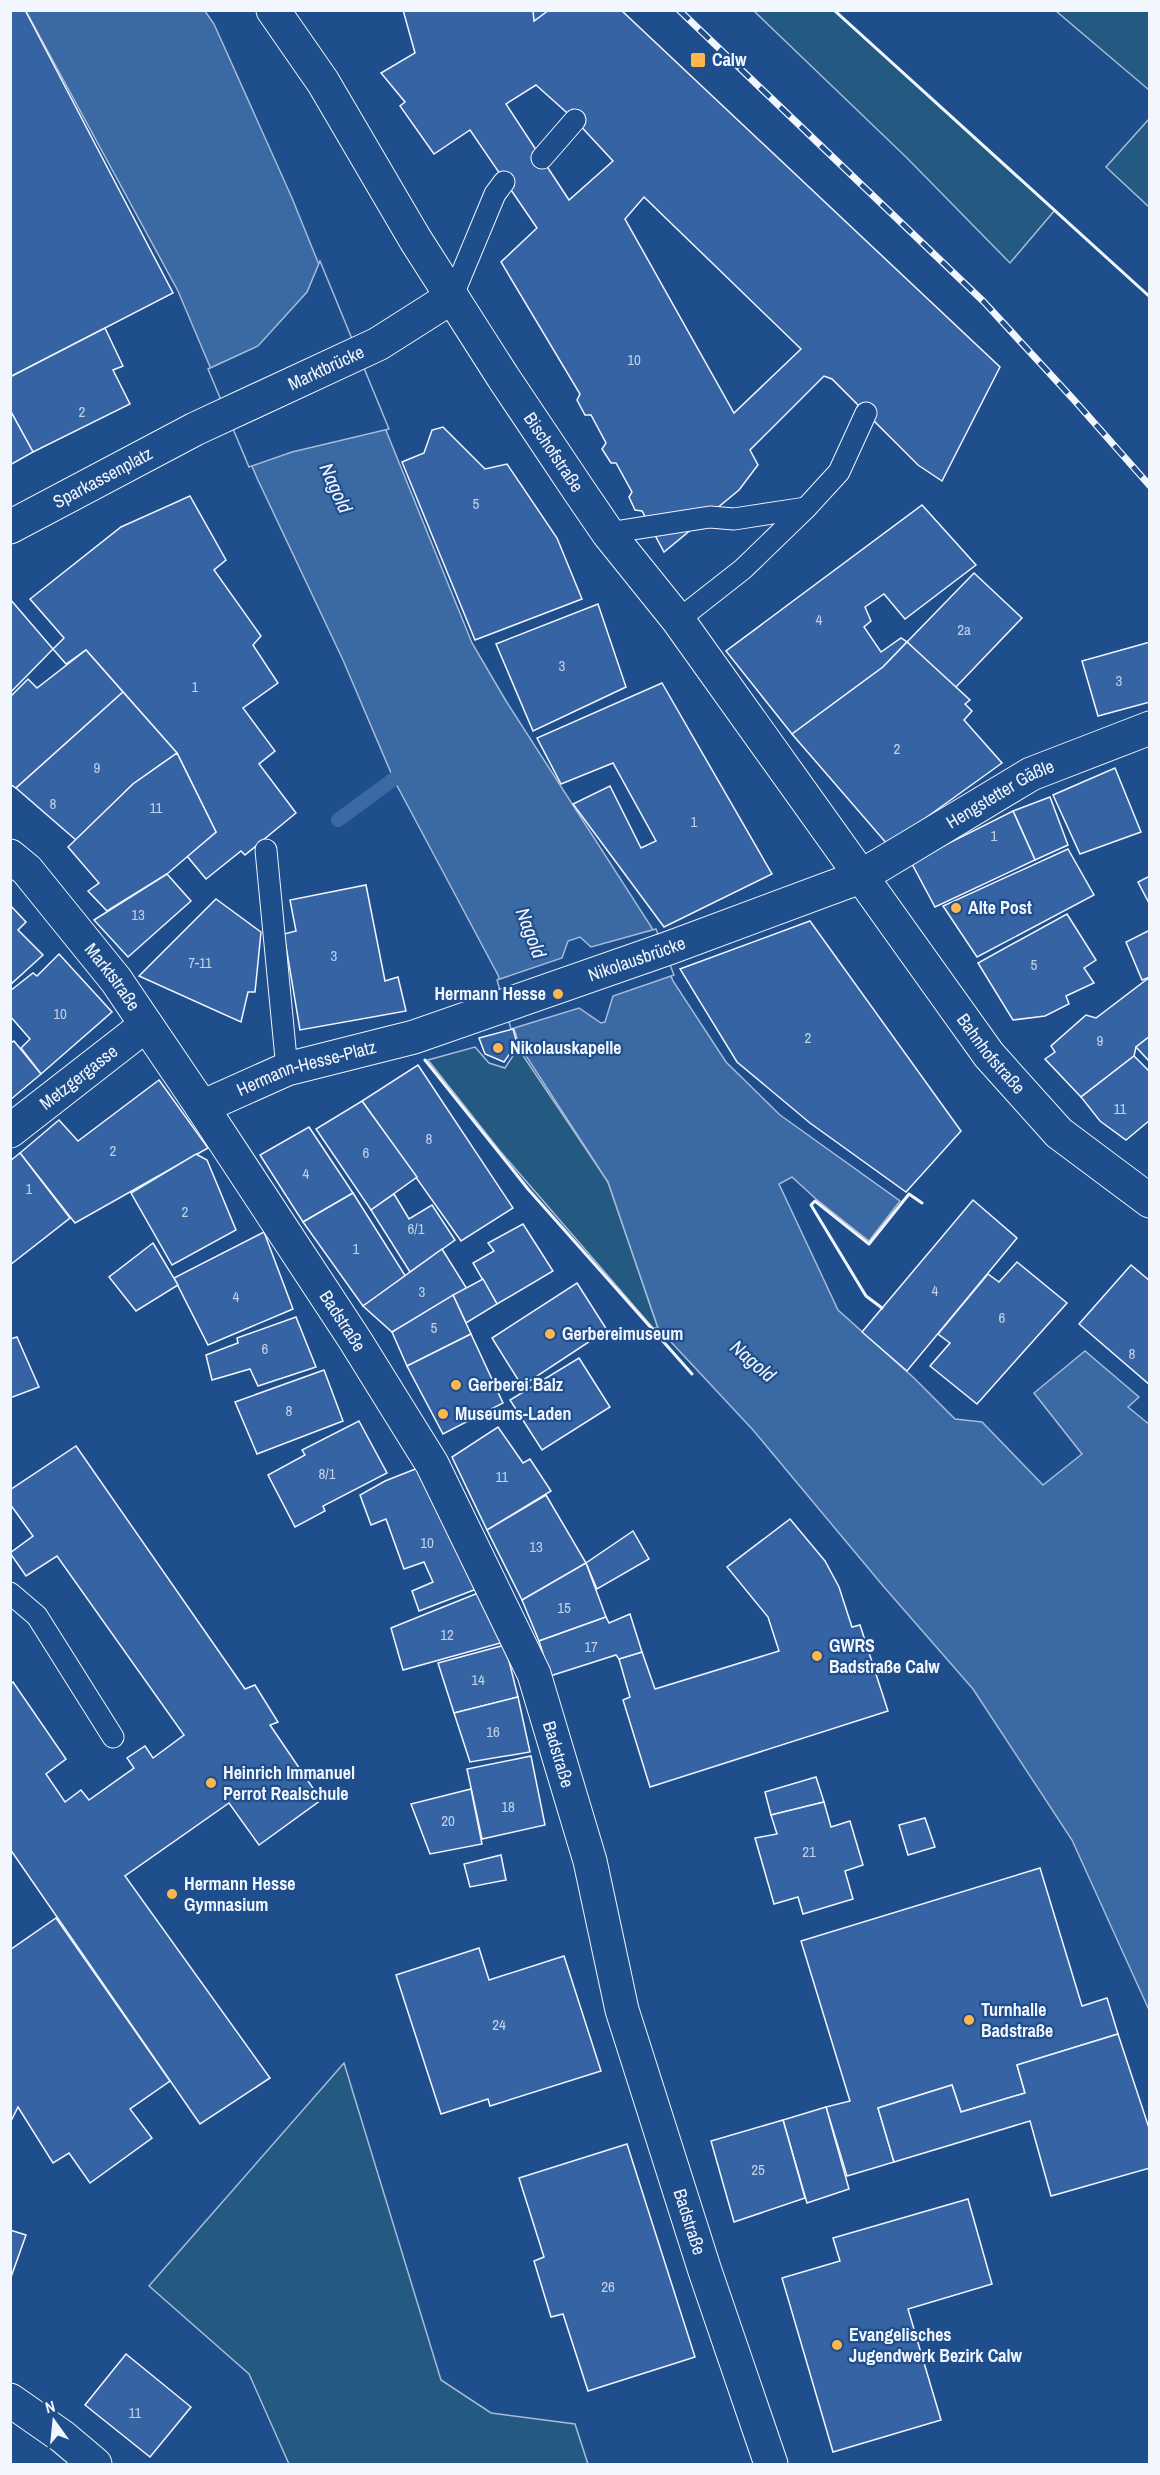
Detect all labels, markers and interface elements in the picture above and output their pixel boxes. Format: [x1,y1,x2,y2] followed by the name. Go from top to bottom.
[712,47,747,72] place label: Calw
[689,51,707,69] marker: Calw
[284,339,368,396] street label: Marktbrücke
[627,349,641,370] house number: 10
[79,401,86,422] house number: 2
[518,407,590,497] street label: Bischofstraße
[48,441,157,514] street label: Sparkassenplatz
[314,459,360,518] water label: Nagold
[473,493,480,514] house number: 5
[816,609,823,630] house number: 4
[957,619,971,640] house number: 2a
[559,655,566,676] house number: 3
[1116,670,1123,691] house number: 3
[192,676,199,697] house number: 1
[894,738,901,759] house number: 2
[941,753,1058,834] street label: Hengstetter Gäßle
[94,757,101,778] house number: 9
[50,793,57,814] house number: 8
[150,797,163,818] house number: 11
[691,811,698,832] house number: 1
[991,825,998,846] house number: 1
[968,895,1032,920] place label: Alte Post
[949,901,963,915] marker: Alte Post
[131,904,145,925] house number: 13
[510,904,554,963] water label: Nagold
[584,930,689,987] street label: Nikolausbrücke
[79,938,146,1016] street label: Marktstraße
[331,945,338,966] house number: 3
[188,952,212,973] house number: 7-11
[1031,954,1038,975] house number: 5
[434,981,546,1006] place label: Hermann Hesse
[551,987,565,1001] marker: Hermann Hesse
[53,1003,67,1024] house number: 10
[951,1008,1031,1099] street label: Bahnhofstraße
[805,1027,812,1048] house number: 2
[1097,1030,1104,1051] house number: 9
[233,1034,379,1102] street label: Hermann-Hesse-Platz
[510,1035,622,1060] place label: Nikolauskapelle
[34,1039,123,1116] street label: Metzgergasse
[491,1041,505,1055] marker: Nikolauskapelle
[1114,1098,1127,1119] house number: 11
[426,1128,433,1149] house number: 8
[110,1140,117,1161] house number: 2
[363,1142,370,1163] house number: 6
[303,1163,310,1184] house number: 4
[26,1178,33,1199] house number: 1
[182,1201,189,1222] house number: 2
[407,1218,425,1239] house number: 6/1
[353,1238,360,1259] house number: 1
[932,1280,939,1301] house number: 4
[419,1281,426,1302] house number: 3
[314,1285,372,1356] street label: Badstraße
[233,1286,240,1307] house number: 4
[999,1307,1006,1328] house number: 6
[431,1317,438,1338] house number: 5
[562,1321,683,1346] place label: Gerbereimuseum
[543,1327,557,1341] marker: Gerbereimuseum
[725,1333,782,1388] water label: Nagold
[262,1338,269,1359] house number: 6
[1129,1343,1136,1364] house number: 8
[468,1372,564,1397] place label: Gerberei Balz
[449,1378,463,1392] marker: Gerberei Balz
[286,1400,293,1421] house number: 8
[455,1401,571,1426] place label: Museums-Laden
[436,1407,450,1421] marker: Museums-Laden
[318,1463,336,1484] house number: 8/1
[496,1466,509,1487] house number: 11
[420,1532,434,1553] house number: 10
[529,1536,543,1557] house number: 13
[557,1597,571,1618] house number: 15
[440,1624,454,1645] house number: 12
[829,1633,940,1679] place label: GWRS Badstraße Calw
[584,1636,598,1657] house number: 17
[810,1649,824,1663] marker: GWRS Badstraße Calw
[471,1669,485,1690] house number: 14
[537,1718,580,1791] street label: Badstraße
[486,1721,500,1742] house number: 16
[223,1760,355,1806] place label: Heinrich Immanuel Perrot Realschule
[204,1776,218,1790] marker: Heinrich Immanuel Perrot Realschule
[501,1796,515,1817] house number: 18
[441,1810,455,1831] house number: 20
[802,1841,816,1862] house number: 21
[184,1871,296,1917] place label: Hermann Hesse Gymnasium
[165,1887,179,1901] marker: Hermann Hesse Gymnasium
[981,1997,1053,2043] place label: Turnhalle Badstraße
[962,2013,976,2027] marker: Turnhalle Badstraße
[492,2014,506,2035] house number: 24
[751,2159,765,2180] house number: 25
[668,2185,712,2258] street label: Badstraße
[601,2276,615,2297] house number: 26
[849,2322,1023,2368] place label: Evangelisches Jugendwerk Bezirk Calw
[830,2338,844,2352] marker: Evangelisches Jugendwerk Bezirk Calw
[24,2391,84,2451] north arrow
[43,2395,58,2418] text: N
[129,2402,142,2423] house number: 11

